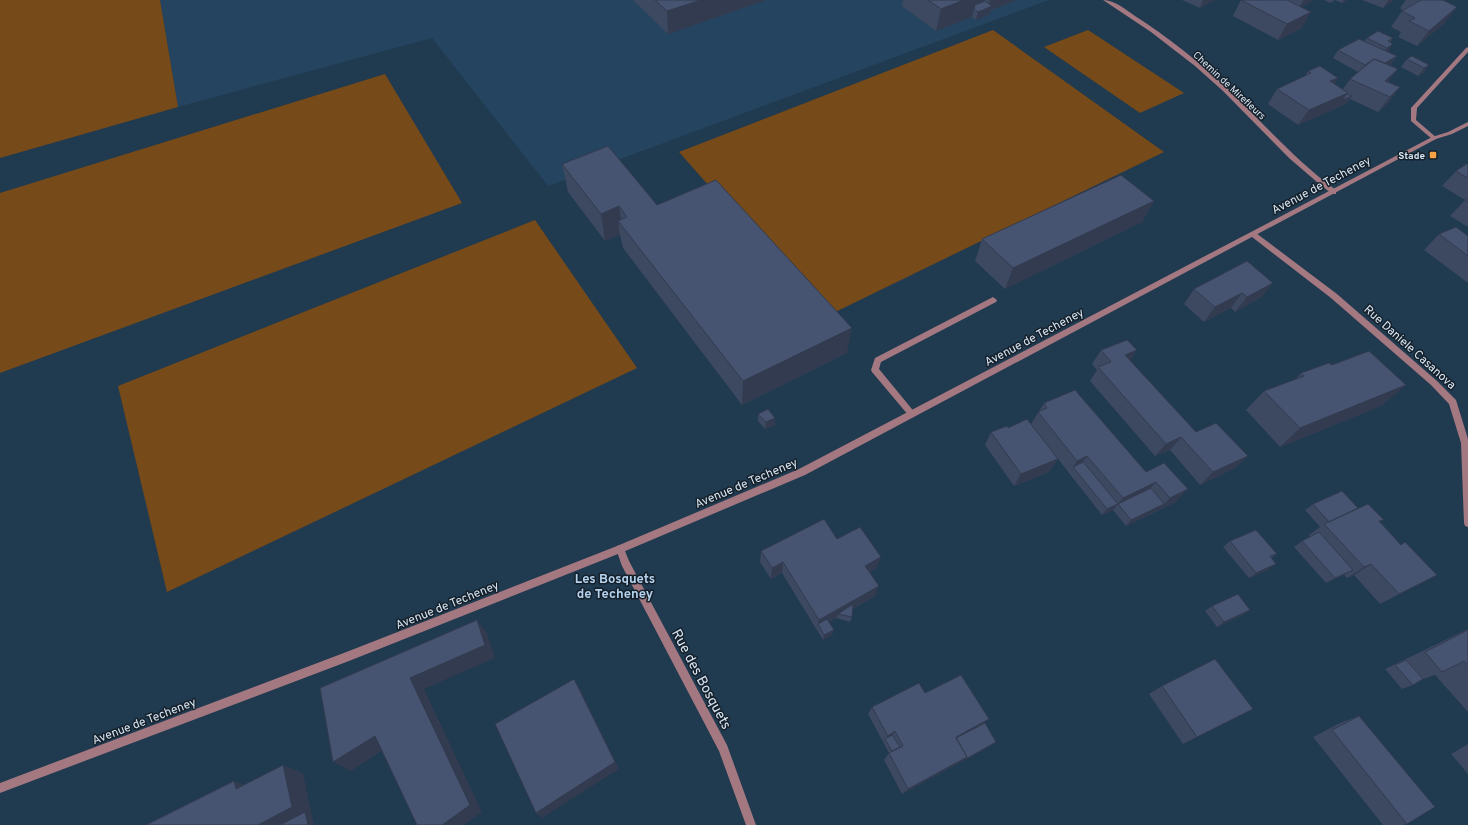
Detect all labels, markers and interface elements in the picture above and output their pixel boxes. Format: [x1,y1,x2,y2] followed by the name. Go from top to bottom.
[1190,49,1268,123] street label: Chemin de Mirefleurs
[1398,150,1425,163] place label: Stade
[1428,150,1438,160] marker: Stade
[1269,153,1374,219] street label: Avenue de Techeney
[1360,302,1459,393] street label: Rue Daniele Casanova
[982,305,1087,371] street label: Avenue de Techeney
[693,455,800,513] street label: Avenue de Techeney
[575,572,655,603] district label: Les Bosquets de Techeney
[393,578,501,634] street label: Avenue de Techeney
[667,627,734,733] street label: Rue des Bosquets
[90,695,199,749] street label: Avenue de Techeney

